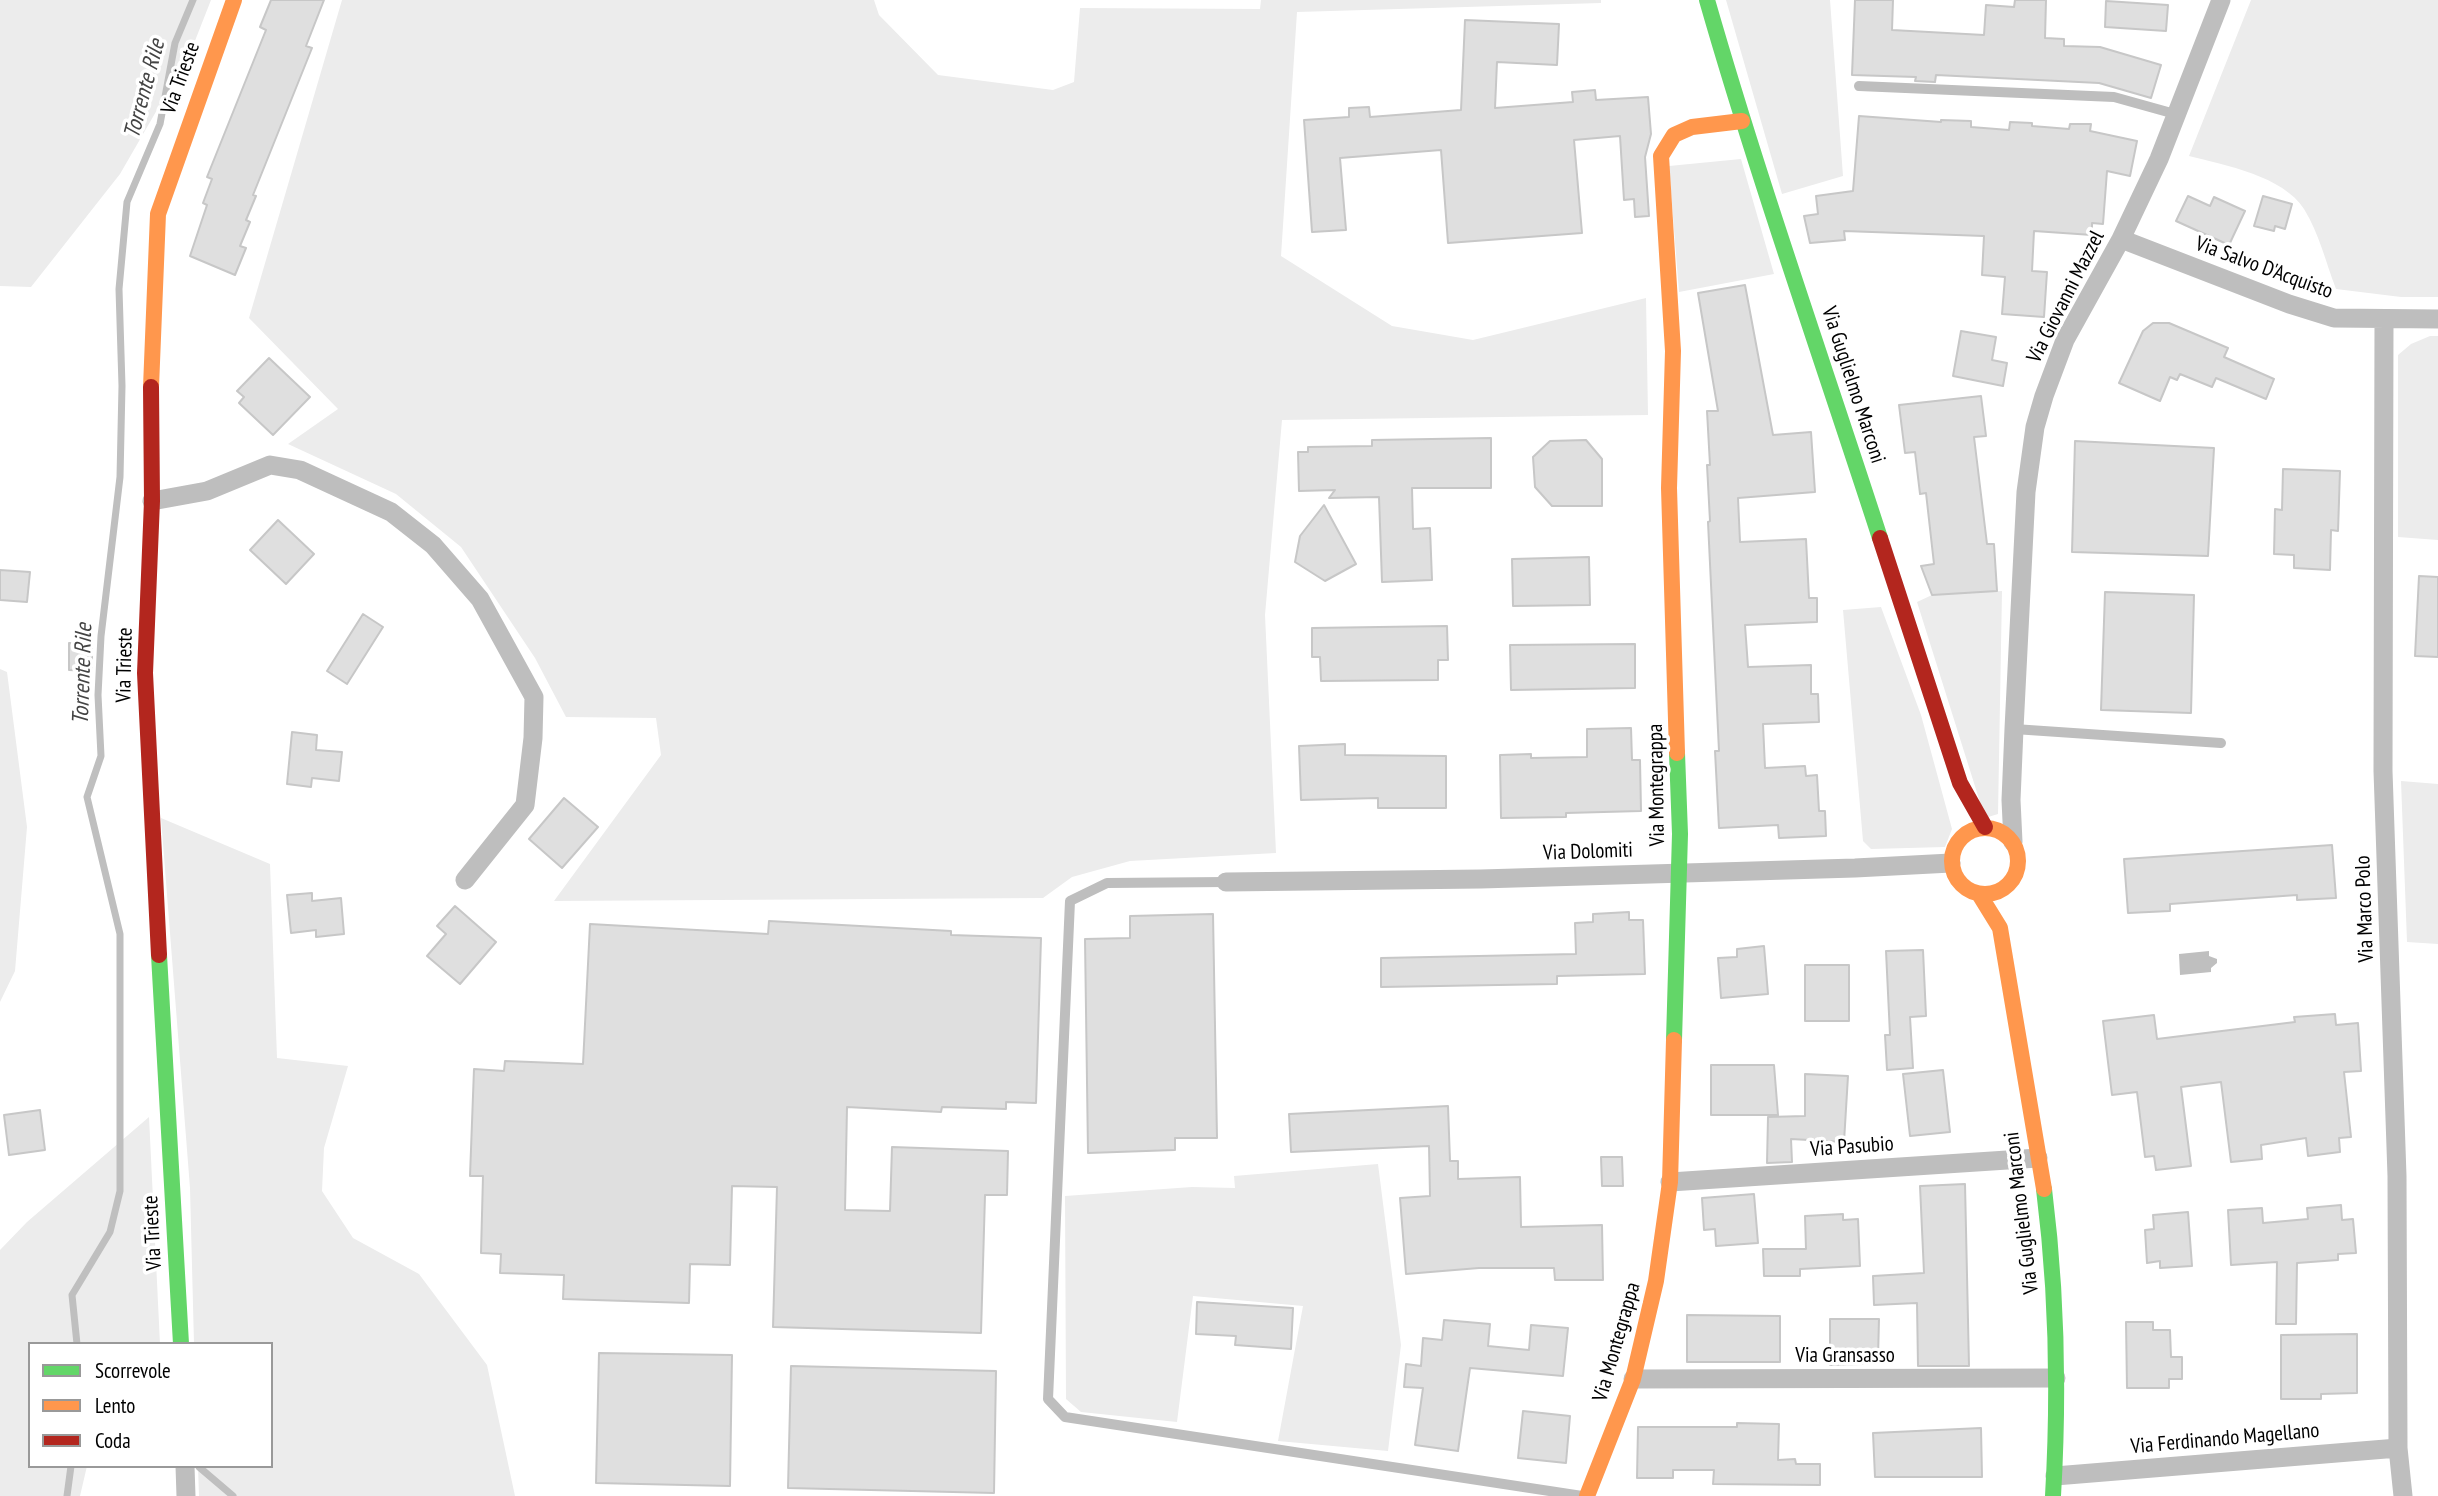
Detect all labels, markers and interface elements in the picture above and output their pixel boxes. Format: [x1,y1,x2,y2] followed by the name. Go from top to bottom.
[119,36,171,142] water label: Torrente Rile
[156,38,206,118] street label: Via Trieste
[2022,227,2110,367] street label: Via Giovanni Mazzel
[2192,231,2336,305] street label: Via Salvo D'Acquisto
[1816,303,1890,467] street label: Via Guglielmo Marconi
[67,623,99,725] water label: Torrente Rile
[112,627,138,703] street label: Via Trieste
[1643,723,1671,847] street label: Via Montegrappa
[1543,838,1633,866] street label: Via Dolomiti
[2351,855,2379,963] street label: Via Marco Polo
[2000,1130,2044,1296] street label: Via Guglielmo Marconi
[1810,1132,1894,1162] street label: Via Pasubio
[138,1195,168,1271] street label: Via Trieste
[1588,1280,1646,1404] street label: Via Montegrappa
[28,1342,273,1468] legend
[1795,1343,1895,1369] street label: Via Gransasso
[95,1357,171,1384] text: Scorrevole
[95,1392,135,1419] text: Lento
[2130,1418,2320,1460] street label: Via Ferdinando Magellano
[95,1427,131,1454] text: Coda

